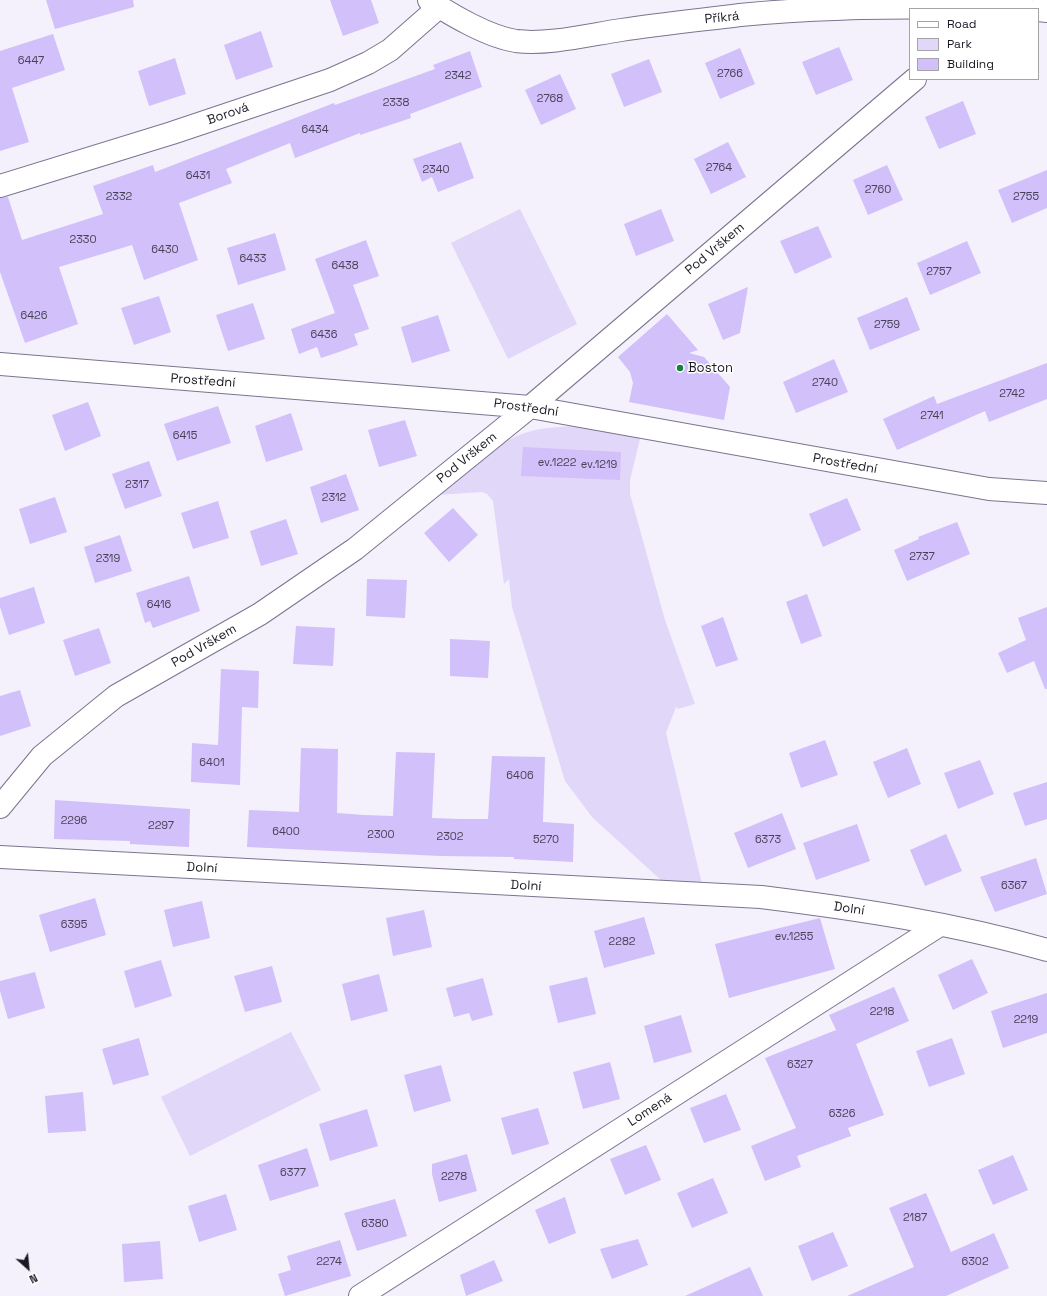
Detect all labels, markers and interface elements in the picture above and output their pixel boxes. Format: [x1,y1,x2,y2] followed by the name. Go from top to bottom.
[704,8,740,28] street label: Příkrá
[909,8,1039,80] legend
[947,16,976,32] text: Road
[947,36,972,52] text: Park
[18,54,44,68] house number: 6447
[947,56,994,72] text: Building
[717,67,743,81] house number: 2766
[445,69,471,83] house number: 2342
[537,92,563,106] house number: 2768
[383,96,409,110] house number: 2338
[205,100,251,128] street label: Borová
[301,123,329,137] house number: 6434
[706,161,732,175] house number: 2764
[422,163,450,177] house number: 2340
[186,169,210,183] house number: 6431
[865,183,891,197] house number: 2760
[106,190,132,204] house number: 2332
[1013,190,1039,204] house number: 2755
[682,220,748,278] street label: Pod Vrškem
[70,233,96,247] house number: 2330
[151,243,179,257] house number: 6430
[240,252,266,266] house number: 6433
[331,259,359,273] house number: 6438
[926,265,952,279] house number: 2757
[21,309,47,323] house number: 6426
[874,318,900,332] house number: 2759
[311,328,337,342] house number: 6436
[688,360,733,376] place label: Boston
[675,363,685,373] marker: Boston
[170,371,236,391] street label: Prostřední
[812,376,838,390] house number: 2740
[999,387,1025,401] house number: 2742
[493,396,559,420] street label: Prostřední
[920,409,944,423] house number: 2741
[173,429,197,443] house number: 6415
[434,429,500,487] street label: Pod Vrškem
[812,451,878,477] street label: Prostřední
[538,456,576,470] house number: ev.1222
[581,458,617,472] house number: ev.1219
[125,478,149,492] house number: 2317
[322,491,346,505] house number: 2312
[909,550,935,564] house number: 2737
[96,552,120,566] house number: 2319
[147,598,171,612] house number: 6416
[169,621,239,671] street label: Pod Vrškem
[199,756,225,770] house number: 6401
[506,769,534,783] house number: 6406
[61,814,87,828] house number: 2296
[148,819,174,833] house number: 2297
[272,825,300,839] house number: 6400
[367,828,395,842] house number: 2300
[437,830,463,844] house number: 2302
[533,833,559,847] house number: 5270
[755,833,781,847] house number: 6373
[186,859,218,877] street label: Dolní
[510,877,542,895] street label: Dolní
[1001,879,1027,893] house number: 6367
[833,899,865,919] street label: Dolní
[61,918,87,932] house number: 6395
[775,930,813,944] house number: ev.1255
[609,935,635,949] house number: 2282
[870,1005,894,1019] house number: 2218
[1014,1013,1038,1027] house number: 2219
[787,1058,813,1072] house number: 6327
[625,1090,675,1130] street label: Lomená
[829,1107,855,1121] house number: 6326
[280,1166,306,1180] house number: 6377
[441,1170,467,1184] house number: 2278
[903,1211,927,1225] house number: 2187
[361,1217,389,1231] house number: 6380
[8,1248,48,1288] north arrow
[316,1255,342,1269] house number: 2274
[961,1255,989,1269] house number: 6302
[27,1271,40,1287] text: N

